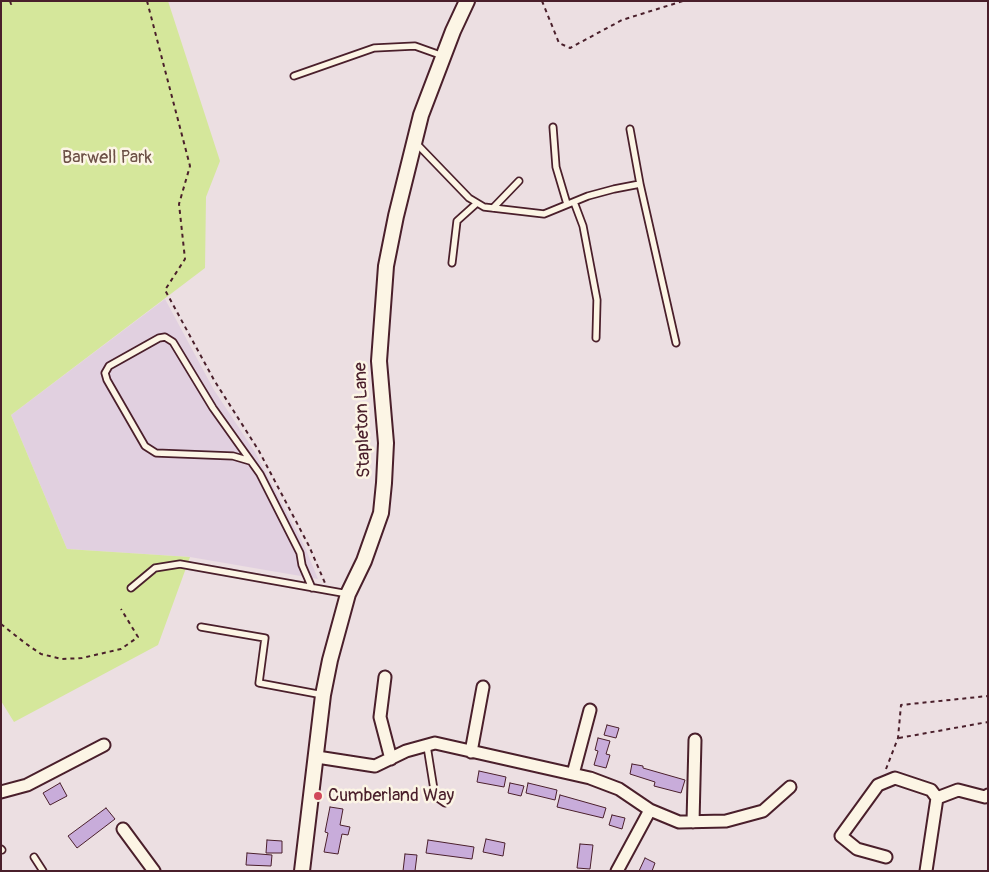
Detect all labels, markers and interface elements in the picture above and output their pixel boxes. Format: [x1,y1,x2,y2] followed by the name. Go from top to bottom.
[62,147,152,169] park label: Barwell Park
[350,362,376,478] street label: Stapleton Lane
[328,785,454,807] place label: Cumberland Way
[312,790,324,802] marker: Cumberland Way

